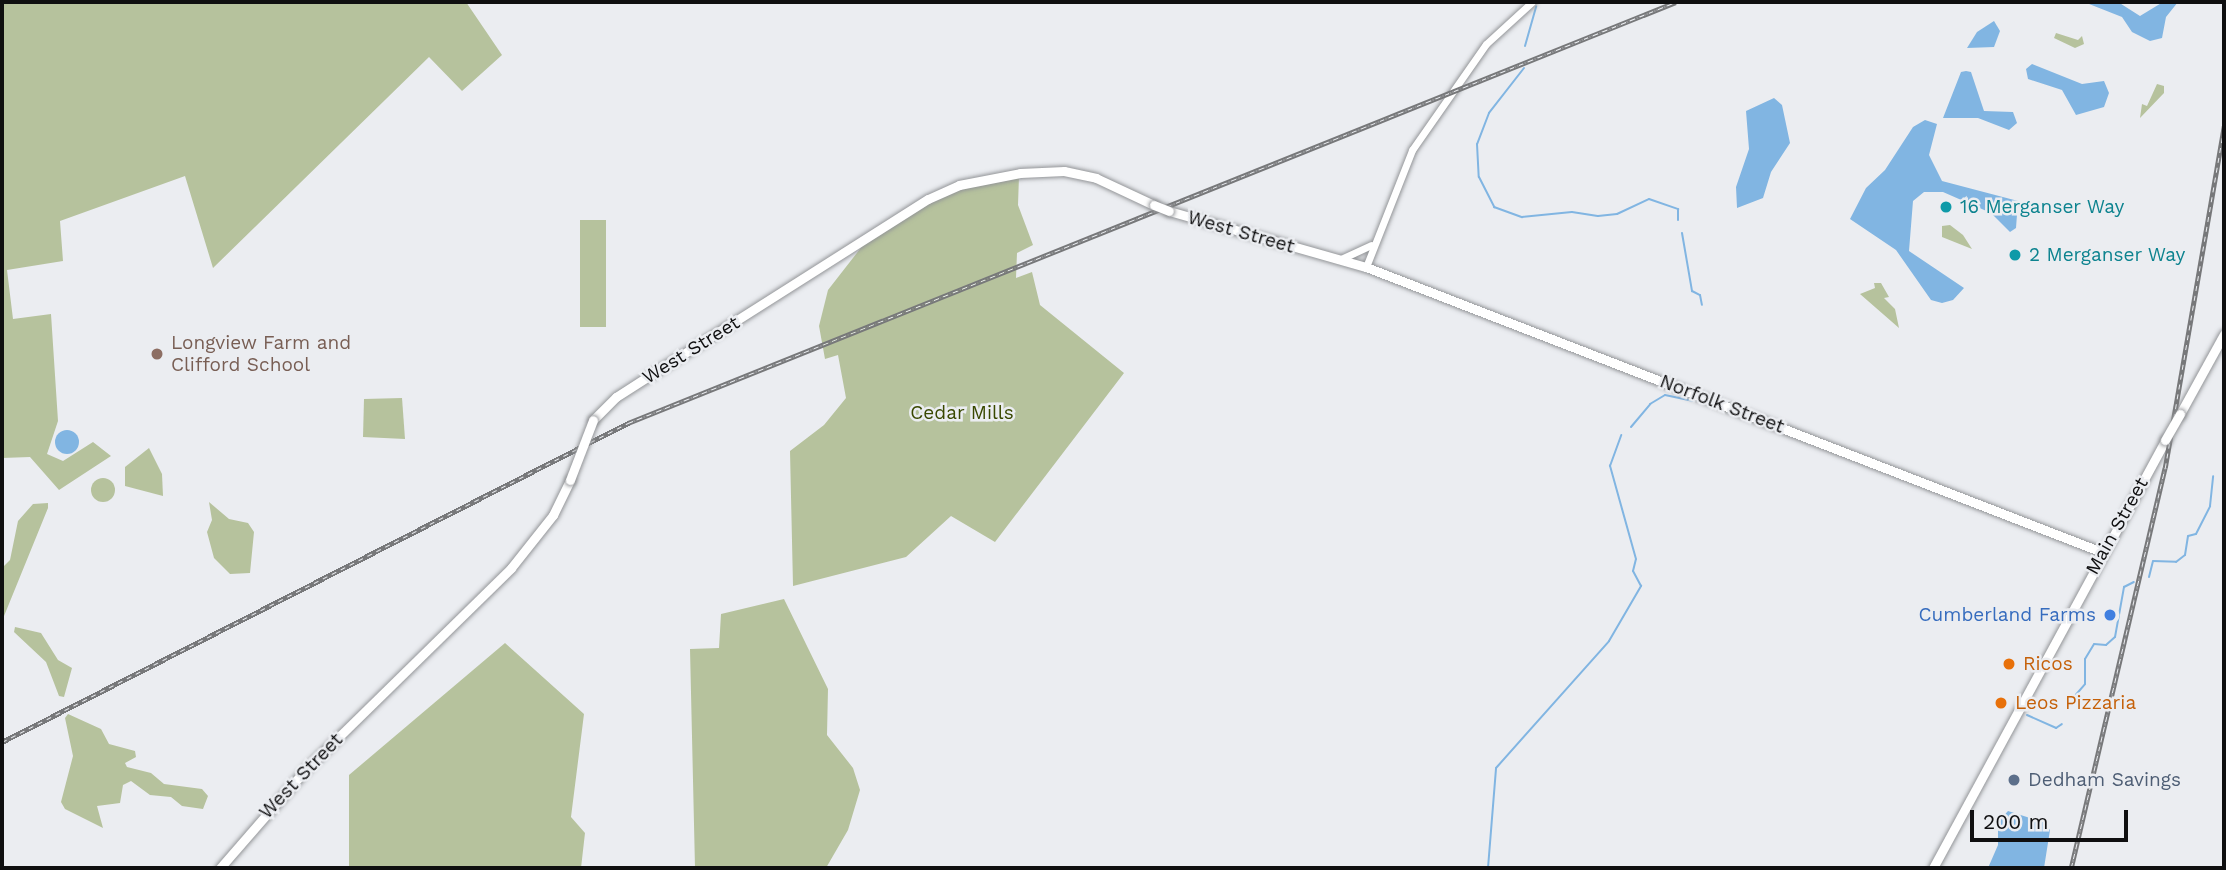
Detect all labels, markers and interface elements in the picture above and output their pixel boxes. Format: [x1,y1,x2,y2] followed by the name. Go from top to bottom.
[1960,196,2125,218] place label: 16 Merganser Way
[1938,199,1954,215] marker: 16 Merganser Way
[1185,206,1297,258] street label: West Street
[2029,244,2186,266] place label: 2 Merganser Way
[2007,247,2023,263] marker: 2 Merganser Way
[638,311,744,389] street label: West Street
[171,332,352,376] place label: Longview Farm and Clifford School
[149,346,165,362] marker: Longview Farm and Clifford School
[1656,370,1788,438] street label: Norfolk Street
[910,402,1014,424] park label: Cedar Mills
[2081,474,2153,578] street label: Main Street
[1919,604,2096,626] place label: Cumberland Farms
[2102,607,2118,623] marker: Cumberland Farms
[2023,653,2073,675] place label: Ricos
[2001,656,2017,672] marker: Ricos
[2015,692,2136,714] place label: Leos Pizzaria
[1993,695,2009,711] marker: Leos Pizzaria
[255,728,347,824] street label: West Street
[2028,769,2181,791] place label: Dedham Savings
[2006,772,2022,788] marker: Dedham Savings
[1974,796,2132,840] scale bar
[1983,809,2049,834] text: 200 m

